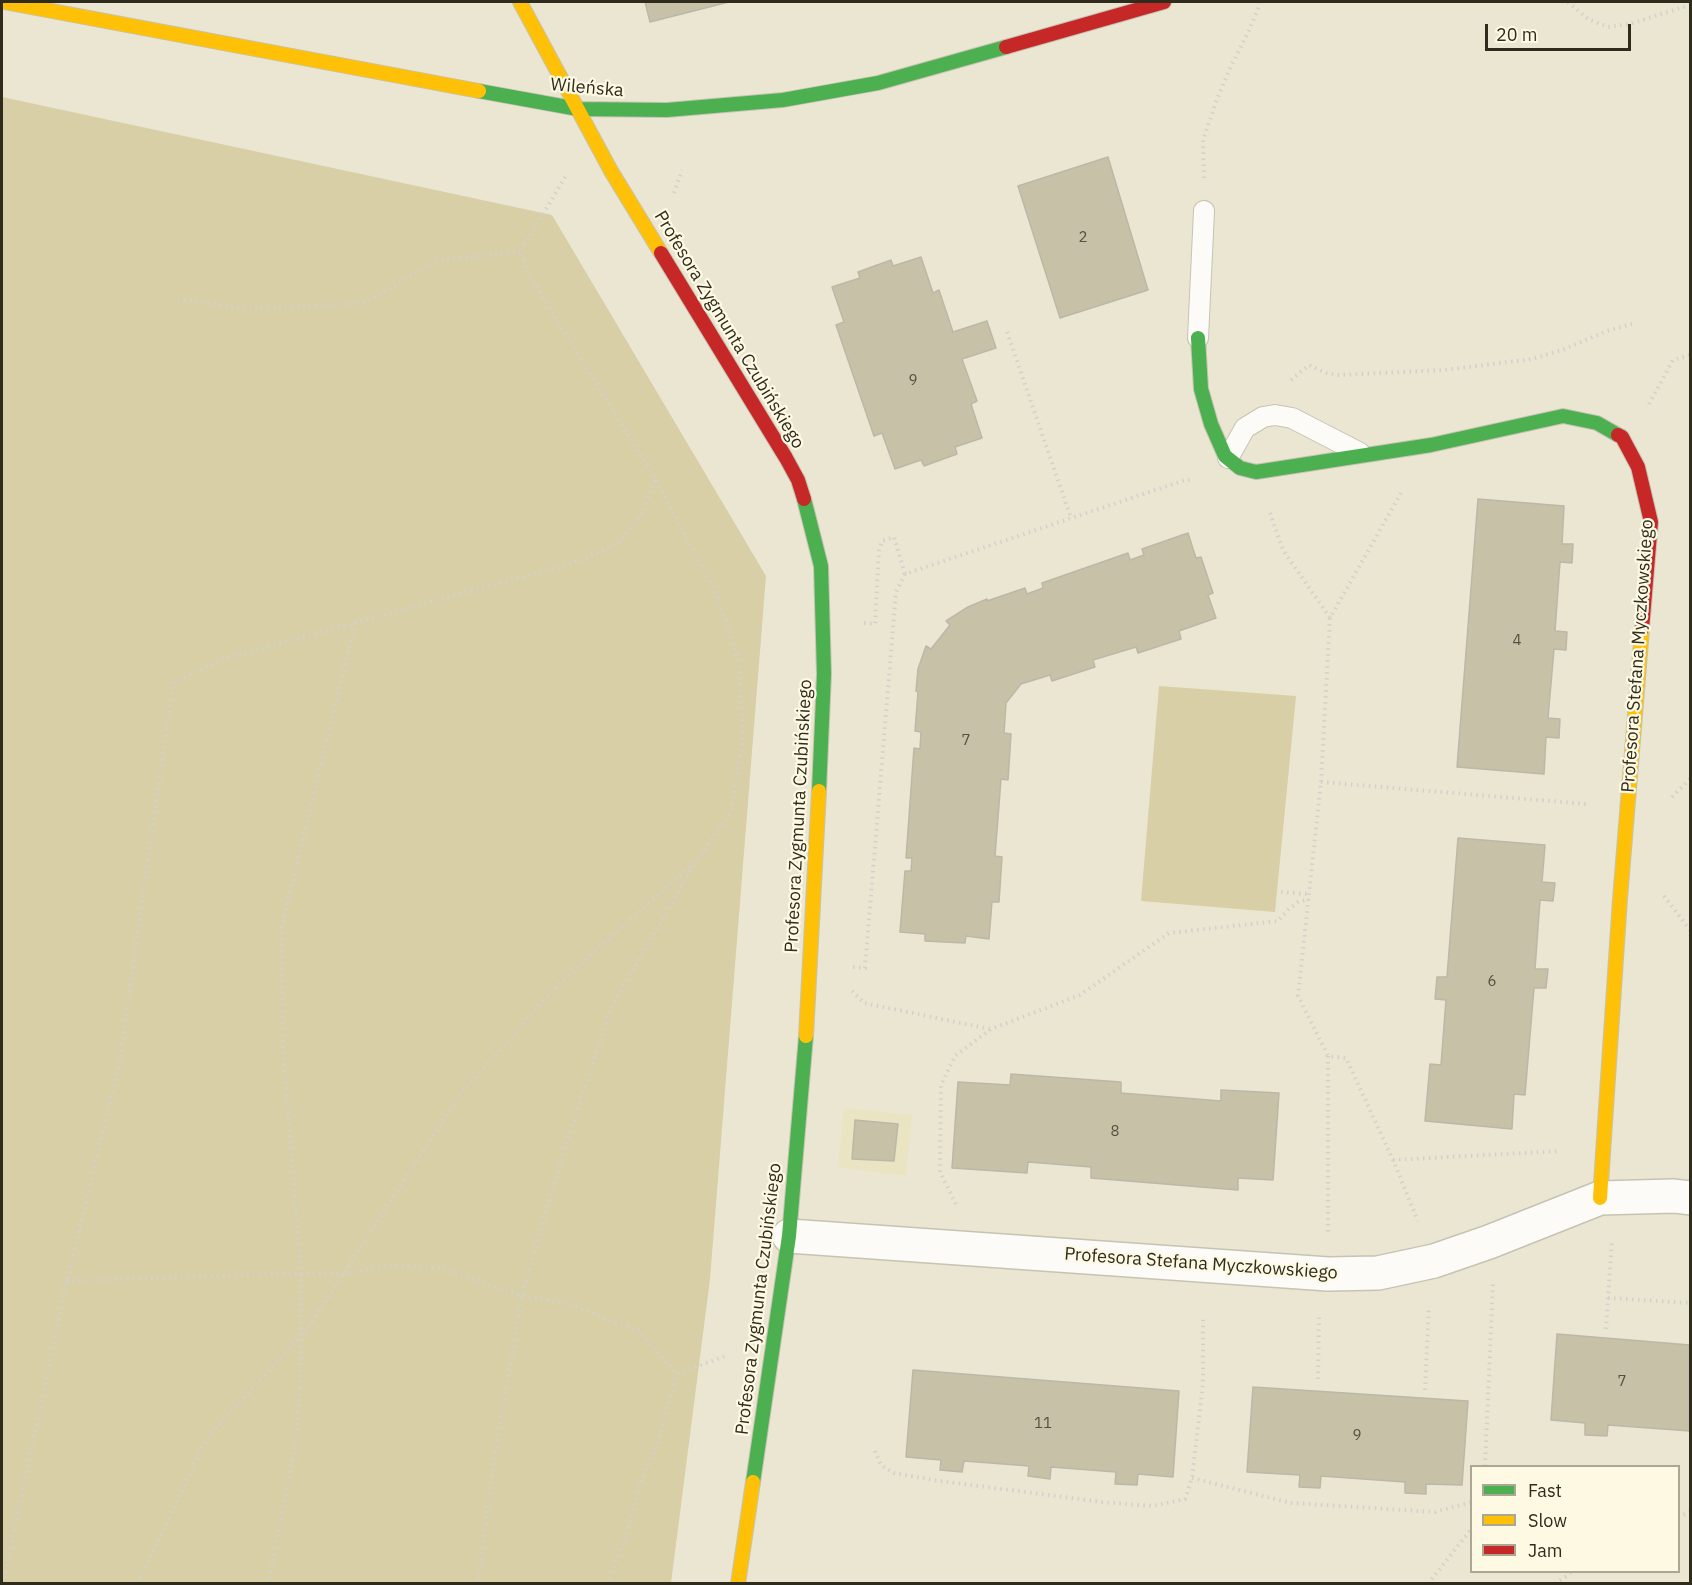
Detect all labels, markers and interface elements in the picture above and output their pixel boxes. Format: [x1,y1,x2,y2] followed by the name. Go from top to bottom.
[1488,12,1634,50] scale bar
[1496,23,1538,46] text: 20 m
[550,74,624,102] street label: Wileńska
[649,207,809,453] street label: Profesora Zygmunta Czubińskiego
[1079,229,1087,247] house number: 2
[909,372,917,390] house number: 9
[1618,518,1658,794] street label: Profesora Stefana Myczkowskiego
[1513,632,1521,650] house number: 4
[781,679,817,953] street label: Profesora Zygmunta Czubińskiego
[962,732,970,750] house number: 7
[1488,973,1496,991] house number: 6
[1111,1123,1119,1141] house number: 8
[732,1162,786,1436] street label: Profesora Zygmunta Czubińskiego
[1063,1244,1339,1284] street label: Profesora Stefana Myczkowskiego
[1618,1373,1626,1391] house number: 7
[1034,1415,1052,1433] house number: 11
[1353,1427,1361,1445] house number: 9
[1470,1465,1680,1573] legend
[1528,1479,1562,1502] text: Fast
[1528,1509,1567,1532] text: Slow
[1528,1539,1563,1562] text: Jam

